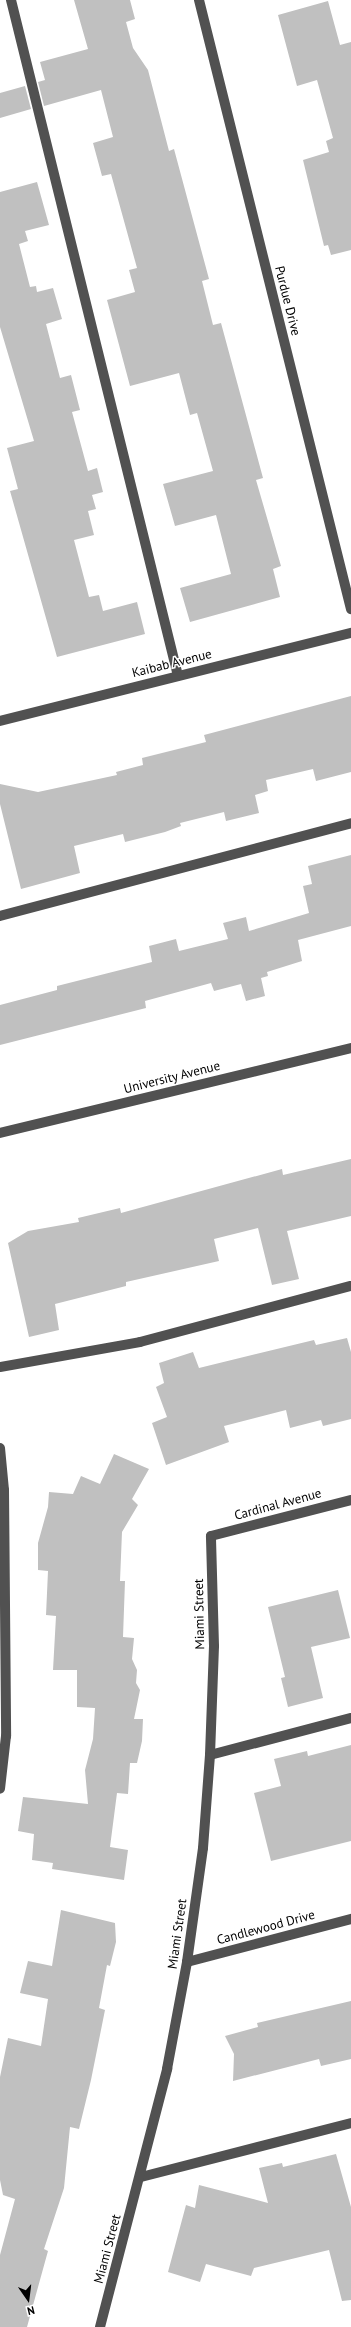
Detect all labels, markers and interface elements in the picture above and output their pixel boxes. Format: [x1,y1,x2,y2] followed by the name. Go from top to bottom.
[271,264,303,338] street label: Purdue Drive
[130,647,214,681] street label: Kaibab Avenue
[122,1058,222,1098] street label: University Avenue
[233,1486,323,1524] street label: Cardinal Avenue
[192,1578,208,1650] street label: Miami Street
[165,1898,191,1970] street label: Miami Street
[215,1907,317,1949] street label: Candlewood Drive
[91,2213,125,2285] street label: Miami Street
[8,2279,48,2319] north arrow
[26,2303,36,2318] text: N

